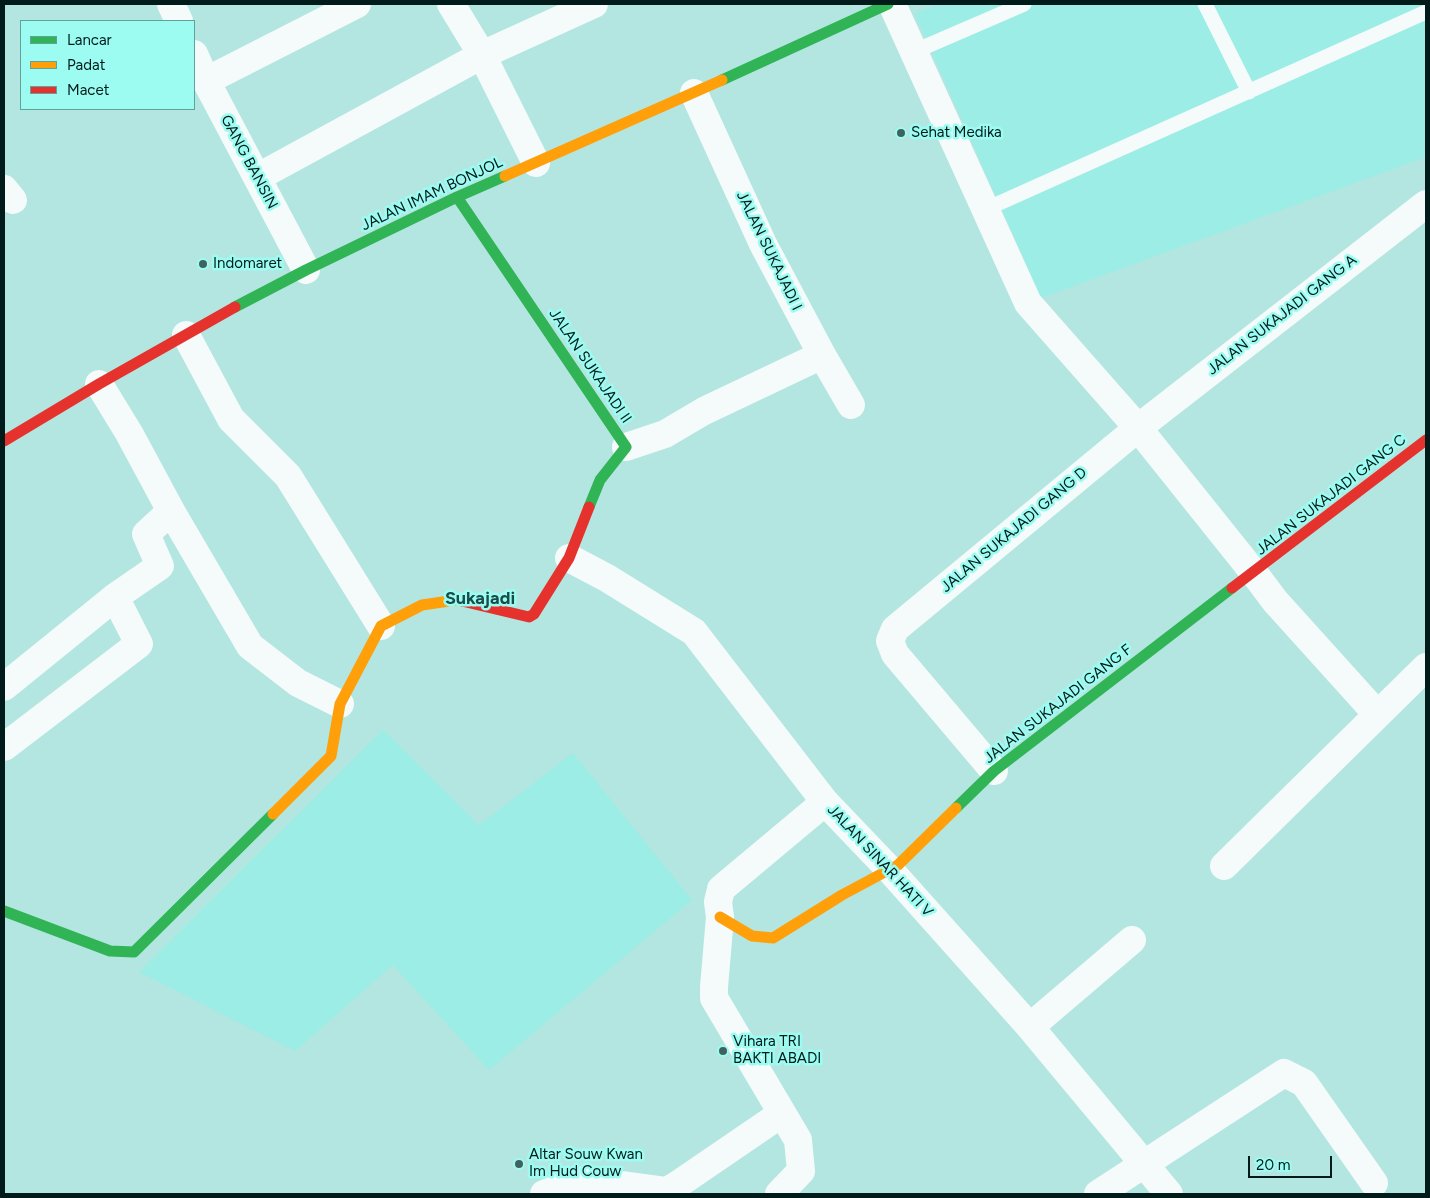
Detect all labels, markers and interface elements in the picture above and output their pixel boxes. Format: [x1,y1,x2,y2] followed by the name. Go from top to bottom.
[20,20,195,110] legend
[67,31,112,49] text: Lancar
[67,56,105,74] text: Padat
[67,81,109,99] text: Macet
[217,112,281,212] street label: GANG BANSIN
[911,124,1002,142] place label: Sehat Medika
[895,127,907,139] marker: Sehat Medika
[358,153,506,235] street label: JALAN IMAM BONJOL
[732,188,806,314] street label: JALAN SUKAJADI I
[1204,251,1360,379] street label: JALAN SUKAJADI GANG A
[213,255,282,273] place label: Indomaret
[197,258,209,270] marker: Indomaret
[545,305,635,427] street label: JALAN SUKAJADI II
[1252,431,1410,559] street label: JALAN SUKAJADI GANG C
[937,464,1091,596] street label: JALAN SUKAJADI GANG D
[445,588,515,610] district label: Sukajadi
[981,641,1135,767] street label: JALAN SUKAJADI GANG F
[823,801,937,921] street label: JALAN SINAR HATI V
[733,1033,821,1068] place label: Vihara TRI BAKTI ABADI
[717,1045,729,1057] marker: Vihara TRI BAKTI ABADI
[529,1146,643,1181] place label: Altar Souw Kwan Im Hud Couw
[1250,1146,1334,1178] scale bar
[1256,1156,1290,1174] text: 20 m
[513,1158,525,1170] marker: Altar Souw Kwan Im Hud Couw

